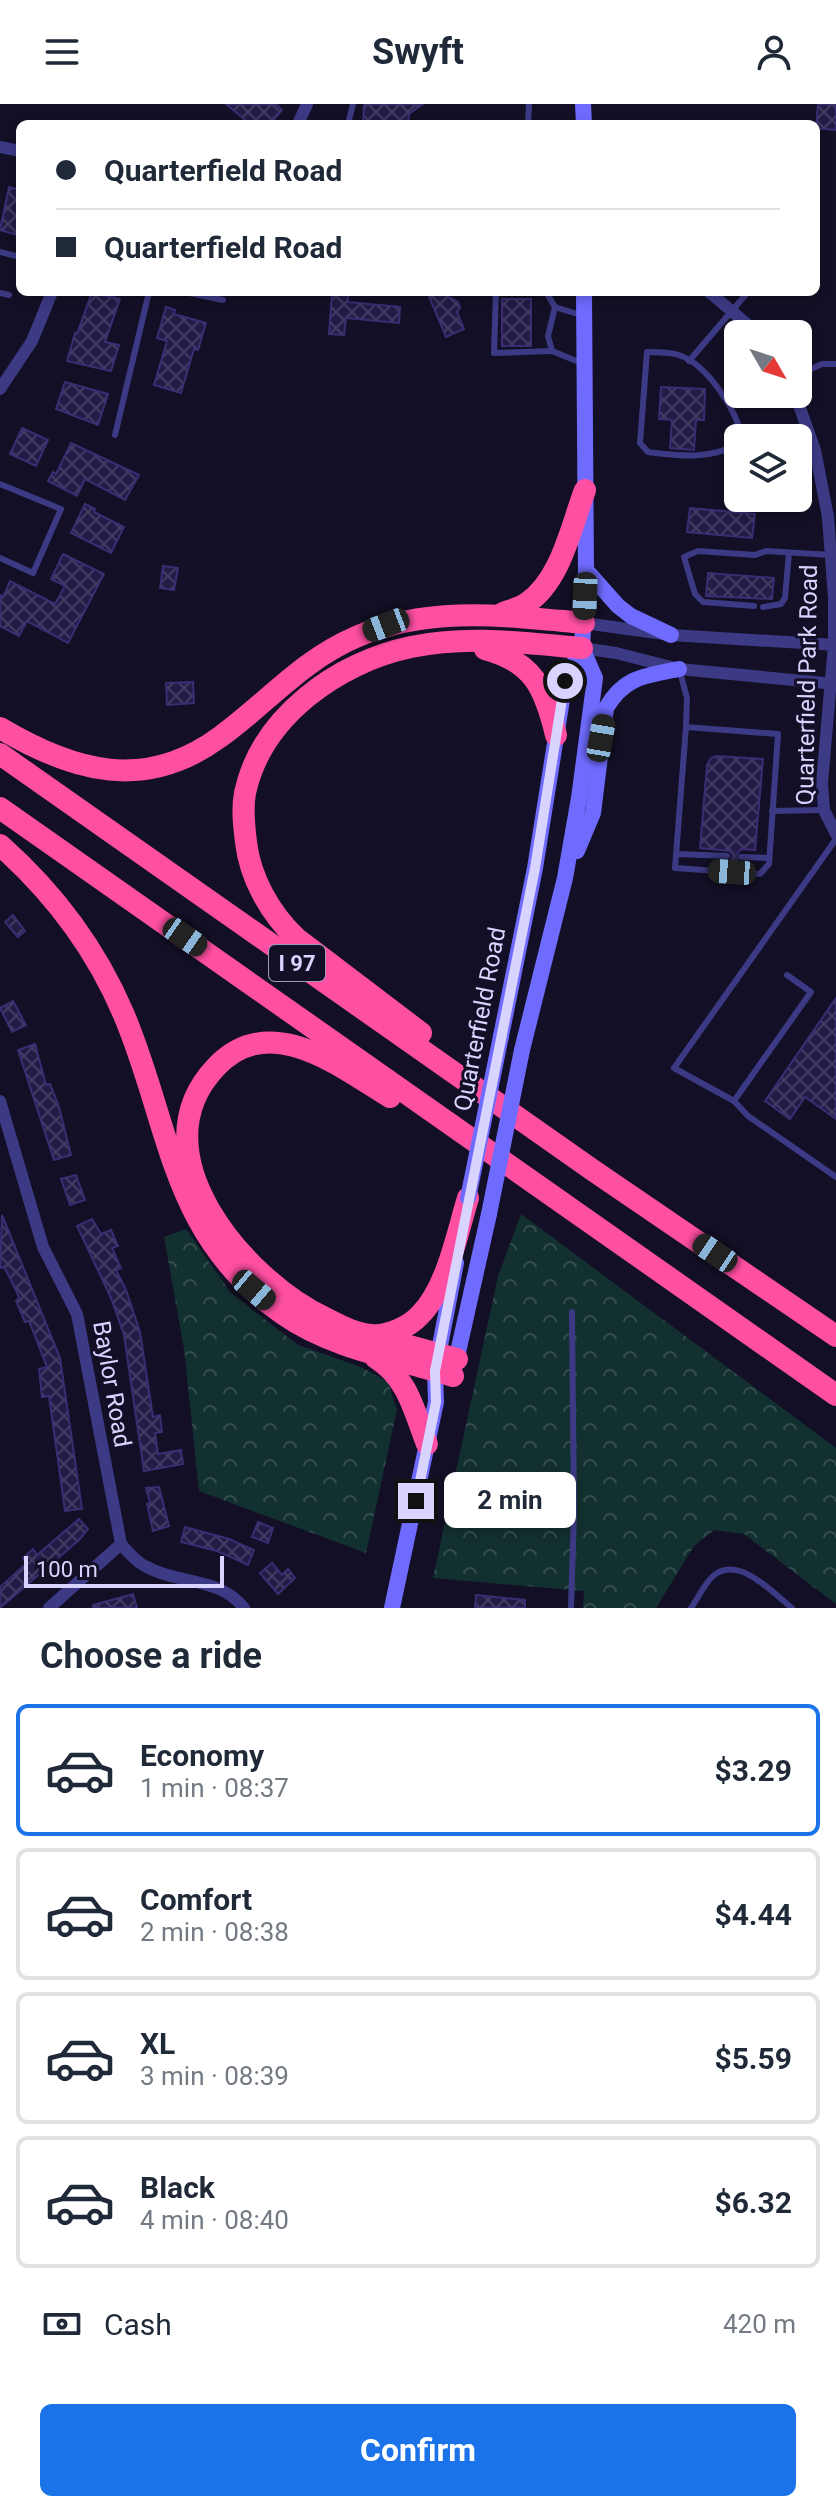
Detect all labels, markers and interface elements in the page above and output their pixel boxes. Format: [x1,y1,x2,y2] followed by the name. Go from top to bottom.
[40,30,84,74] icon: menu
[752,30,796,74] icon: person
[372,31,464,73] text: Swyft
[104,153,342,188] text: Quarterfield Road
[104,230,342,265] text: Quarterfield Road
[724,320,812,408] north arrow
[724,320,812,512] map controls
[724,424,812,512] button: layers
[791,564,823,806] street label: Quarterfield Park Road
[572,572,598,620] car
[359,605,413,645] car
[547,663,583,699] route start
[585,712,617,764] car
[707,858,757,886] car
[158,913,212,961] car
[448,925,512,1113] street label: Quarterfield Road
[269,945,325,981] road number: I 97
[688,1230,742,1276] car
[228,1265,280,1315] car
[87,1319,137,1449] street label: Baylor Road
[444,1473,576,1529] callout: 2 min
[398,1483,434,1519] route end
[477,1485,543,1515] text: 2 min
[24,1552,224,1588] scale bar
[36,1557,98,1582] text: 100 m
[40,1635,262,1677] text: Choose a ride
[44,1734,116,1806] icon: car
[140,1738,264,1773] text: Economy
[714,1753,792,1788] text: $3.29
[140,1773,289,1803] text: 1 min · 08:37
[44,1878,116,1950] icon: car
[140,1882,252,1917] text: Comfort
[714,1897,792,1932] text: $4.44
[140,1917,289,1947] text: 2 min · 08:38
[44,2022,116,2094] icon: car
[140,2026,175,2061] text: XL
[714,2041,792,2076] text: $5.59
[140,2061,289,2091] text: 3 min · 08:39
[44,2166,116,2238] icon: car
[140,2170,215,2205] text: Black
[714,2185,792,2220] text: $6.32
[140,2205,289,2235] text: 4 min · 08:40
[40,2302,84,2346] icon: cash
[104,2307,172,2342] text: Cash
[723,2309,796,2339] text: 420 m
[40,2404,796,2496] button: Confirm

